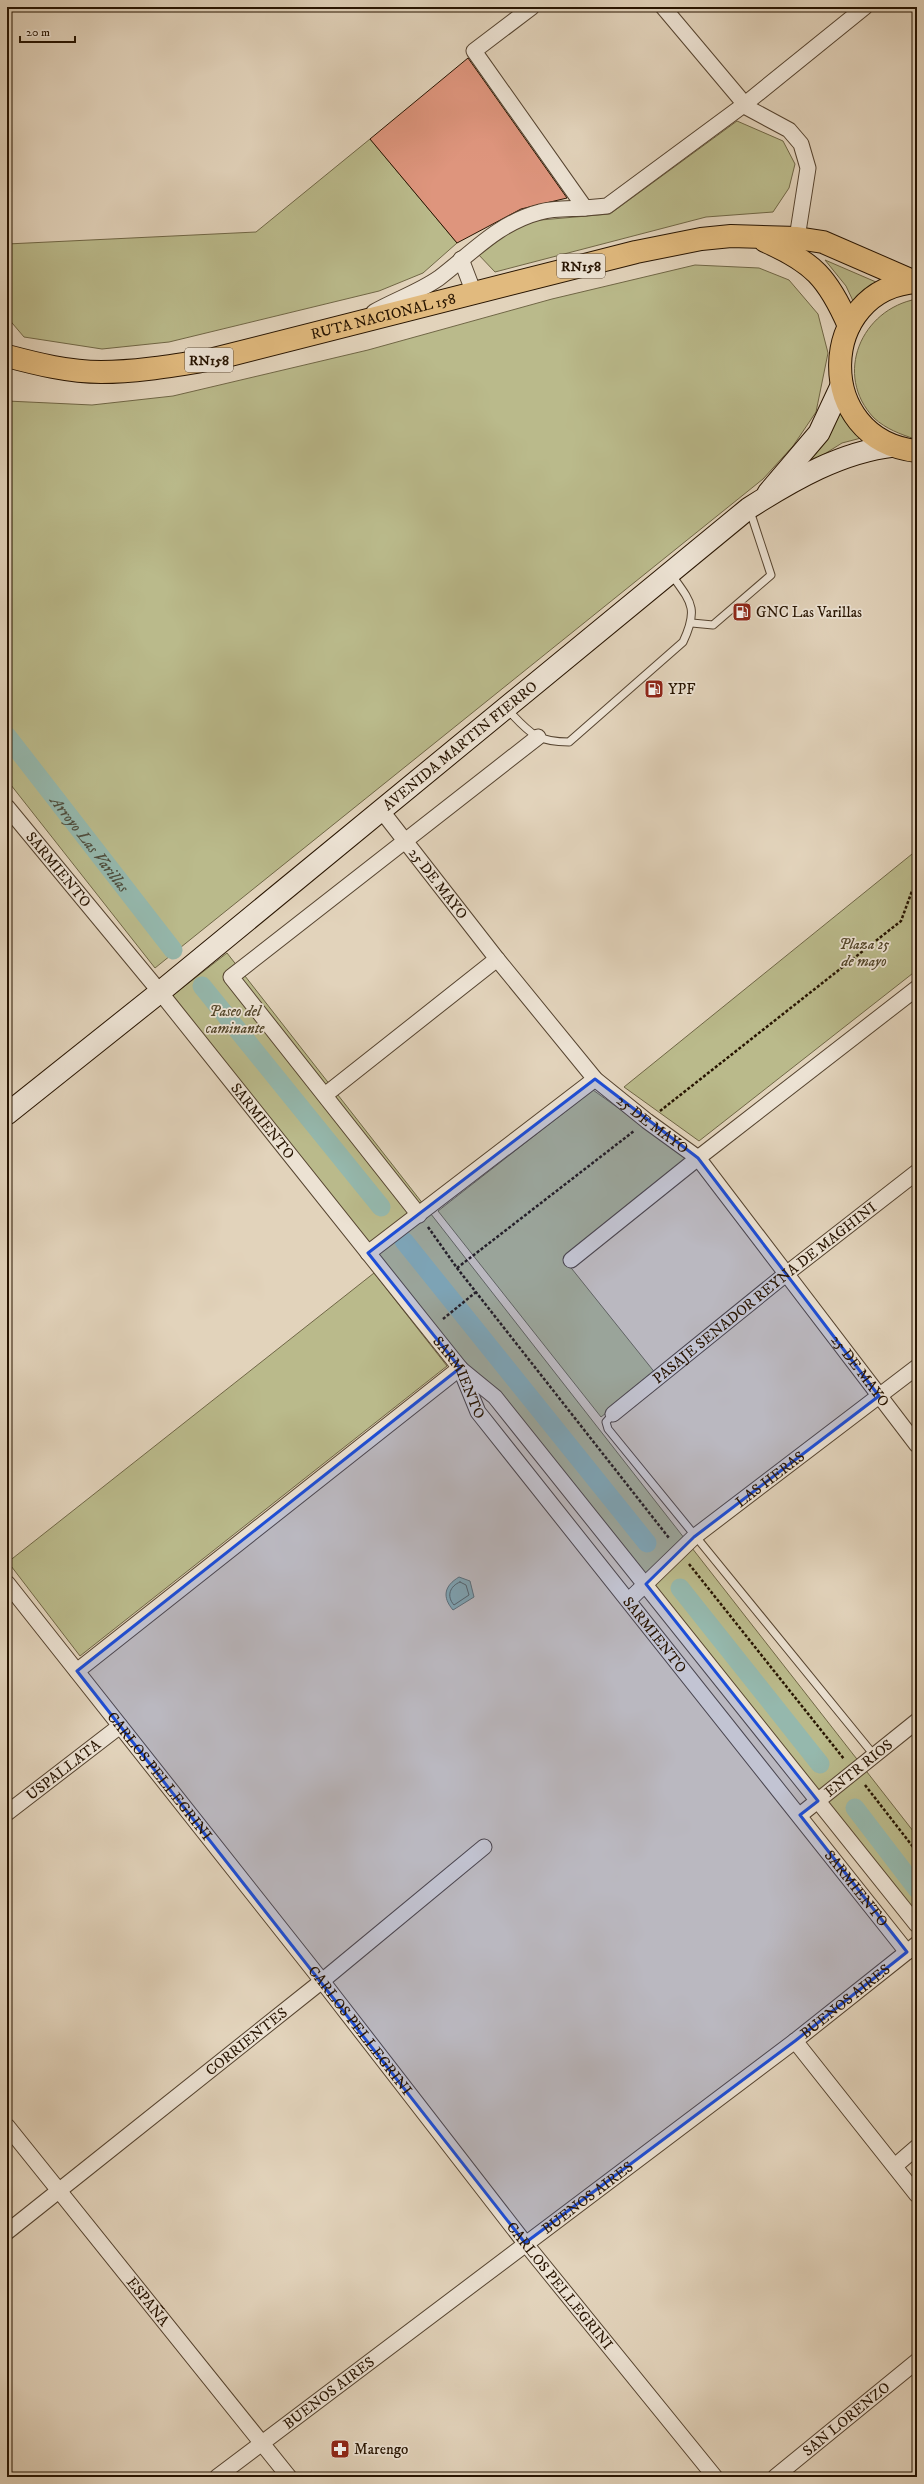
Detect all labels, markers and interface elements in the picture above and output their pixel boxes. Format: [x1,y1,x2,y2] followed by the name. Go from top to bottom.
[20,18,75,44] scale bar
[26,25,50,40] text: 20 m
[557,254,605,278] road number: RN158
[309,289,458,344] street label: RUTA NACIONAL 158
[185,348,233,372] road number: RN158
[731,601,753,623] fuel station icon: GNC Las Varillas
[756,603,862,622] place label: GNC Las Varillas
[379,677,541,815] street label: AVENIDA MARTIN FIERRO
[643,678,665,700] fuel station icon: YPF
[668,680,696,699] place label: YPF
[45,790,134,897] water label: Arroyo Las Varillas
[22,828,95,911] street label: SARMIENTO
[404,844,472,923] street label: 25 DE MAYO
[839,935,890,971] park label: Plaza 25 de mayo
[206,1002,265,1038] park label: Paseo del caminante
[226,1079,299,1163] street label: SARMIENTO
[612,1091,692,1158] street label: 25 DE MAYO
[649,1198,880,1388] street label: PASAJE SENADOR REYNA DE MAGHINI
[826,1331,893,1411] street label: 25 DE MAYO
[428,1333,489,1423] street label: SARMIENTO
[732,1447,809,1512] street label: LAS HERAS
[618,1593,691,1677] street label: SARMIENTO
[103,1708,216,1844] street label: CARLOS PELLEGRINI
[23,1735,105,1805] street label: USPALLATA
[821,1735,897,1802] street label: ENTR RIOS
[820,1847,892,1931] street label: SARMIENTO
[797,1960,894,2043] street label: BUENOS AIRES
[304,1962,416,2099] street label: CARLOS PELLEGRINI
[202,2003,292,2080] street label: CORRIENTES
[538,2157,637,2239] street label: BUENOS AIRES
[502,2218,617,2354] street label: CARLOS PELLEGRINI
[122,2273,173,2331] street label: ESPAÑA
[280,2352,379,2434] street label: BUENOS AIRES
[799,2378,894,2461] street label: SAN LORENZO
[329,2438,351,2460] pharmacy icon: Marengo
[354,2440,408,2459] place label: Marengo

